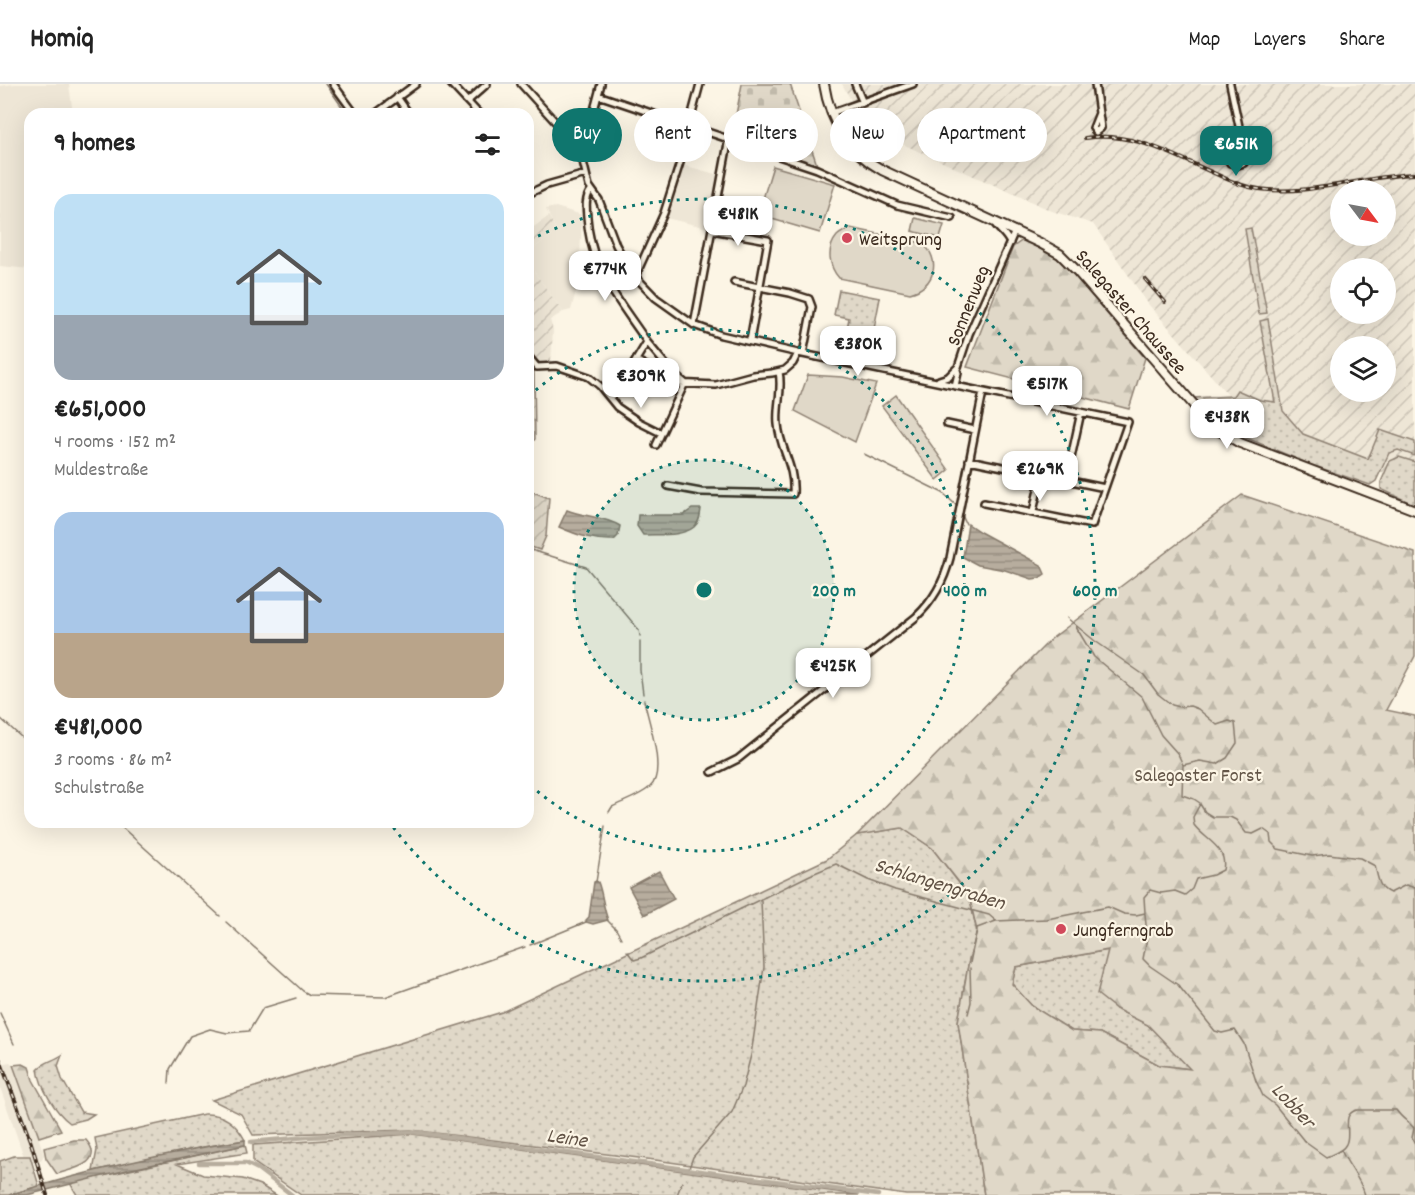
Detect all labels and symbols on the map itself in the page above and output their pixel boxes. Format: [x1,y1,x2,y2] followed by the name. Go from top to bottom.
[1194,126,1278,177] pin: €651K
[1330,180,1396,246] north arrow
[696,196,780,247] pin: €481K
[859,227,942,255] place label: Weitsprung
[840,231,854,245] marker: Weitsprung
[1067,244,1192,382] street label: Salegaster Chaussee
[563,251,647,302] pin: €774K
[941,262,999,351] street label: Sonnenweg
[816,326,900,377] pin: €380K
[599,358,683,409] pin: €309K
[1005,366,1089,417] pin: €517K
[1185,399,1269,450] pin: €438K
[998,451,1082,502] pin: €269K
[694,580,714,600] centre of rings
[812,580,856,605] text: 200 m
[943,580,987,605] text: 400 m
[1073,580,1117,605] text: 600 m
[791,648,875,699] pin: €425K
[1134,763,1262,791] park label: Salegaster Forst
[870,852,1009,920] water label: Schlangengraben
[1073,918,1174,946] place label: Jungferngrab
[1054,922,1068,936] marker: Jungferngrab
[1263,1077,1322,1138] water label: Lobber
[544,1122,591,1158] water label: Leine

